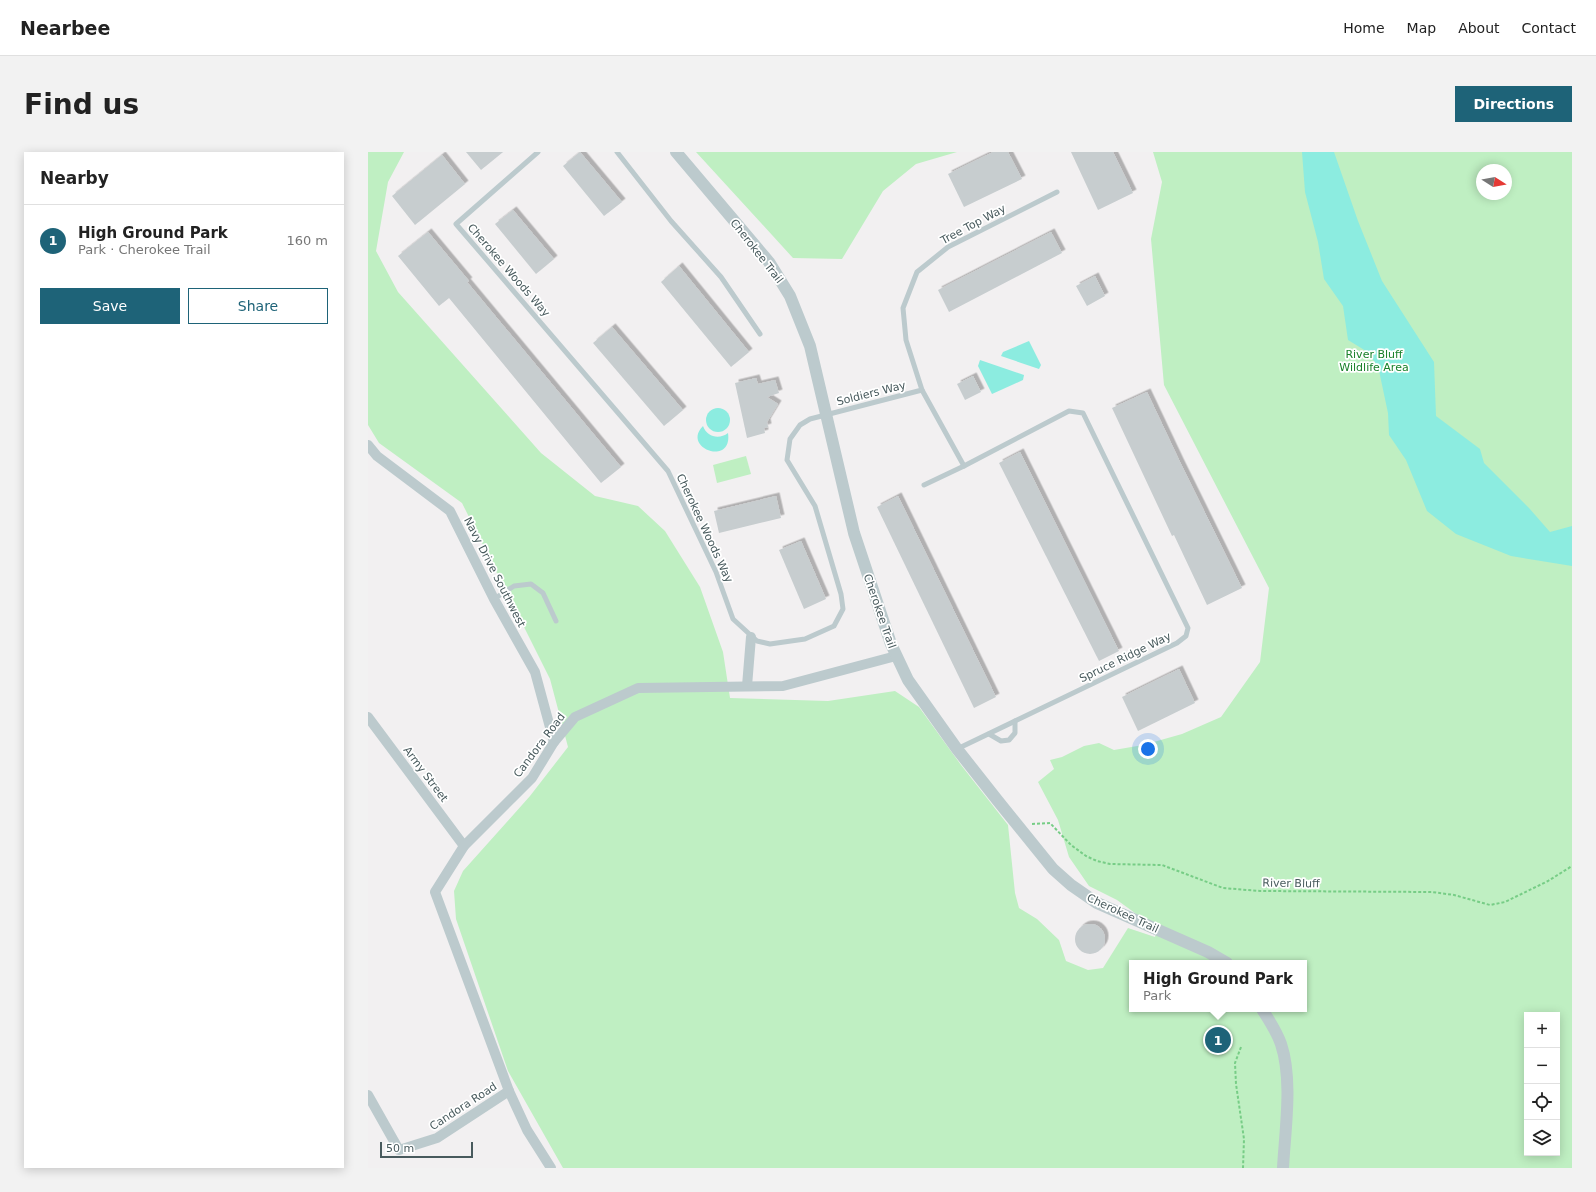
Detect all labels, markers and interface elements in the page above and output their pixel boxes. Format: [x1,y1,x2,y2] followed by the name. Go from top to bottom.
[20,17,110,39] text: Nearbee
[1343,20,1385,36] text: Home
[1407,20,1436,36] text: Map
[1458,20,1500,36] text: About
[1522,20,1576,36] text: Contact
[1455,86,1572,122] button: Directions
[24,88,139,121] text: Find us
[1476,164,1512,200] north arrow
[40,168,109,188] text: Nearby
[938,202,1008,248] street label: Tree Top Way
[727,217,786,286] street label: Cherokee Trail
[465,221,553,320] street label: Cherokee Woods Way
[78,224,228,242] text: High Ground Park
[48,233,58,248] text: 1
[286,233,328,248] text: 160 m
[78,242,211,257] text: Park · Cherokee Trail
[40,288,180,324] button: Save
[188,288,328,324] button: Share
[1339,348,1409,374] park label: River Bluff Wildlife Area
[835,379,907,408] street label: Soldiers Way
[674,472,736,585] street label: Cherokee Woods Way
[461,515,528,630] street label: Navy Drive Southwest
[861,572,898,650] street label: Cherokee Trail
[1077,629,1174,685] street label: Spruce Ridge Way
[511,710,568,780] street label: Candora Road
[1138,739,1158,759] your location
[401,744,451,805] street label: Army Street
[1262,877,1320,891] street label: River Bluff
[1085,891,1161,936] street label: Cherokee Trail
[1129,960,1307,1012] popup
[1143,970,1293,988] text: High Ground Park
[1143,988,1171,1003] text: Park
[1524,1012,1560,1156] map controls
[1524,1012,1560,1048] button: +
[1205,1025,1231,1055] pin: 1
[1524,1048,1560,1084] button: −
[427,1080,499,1133] street label: Candora Road
[1524,1084,1560,1120] button: locate
[1524,1120,1560,1156] button: layers
[380,1140,473,1159] scale bar
[386,1142,414,1155] text: 50 m

